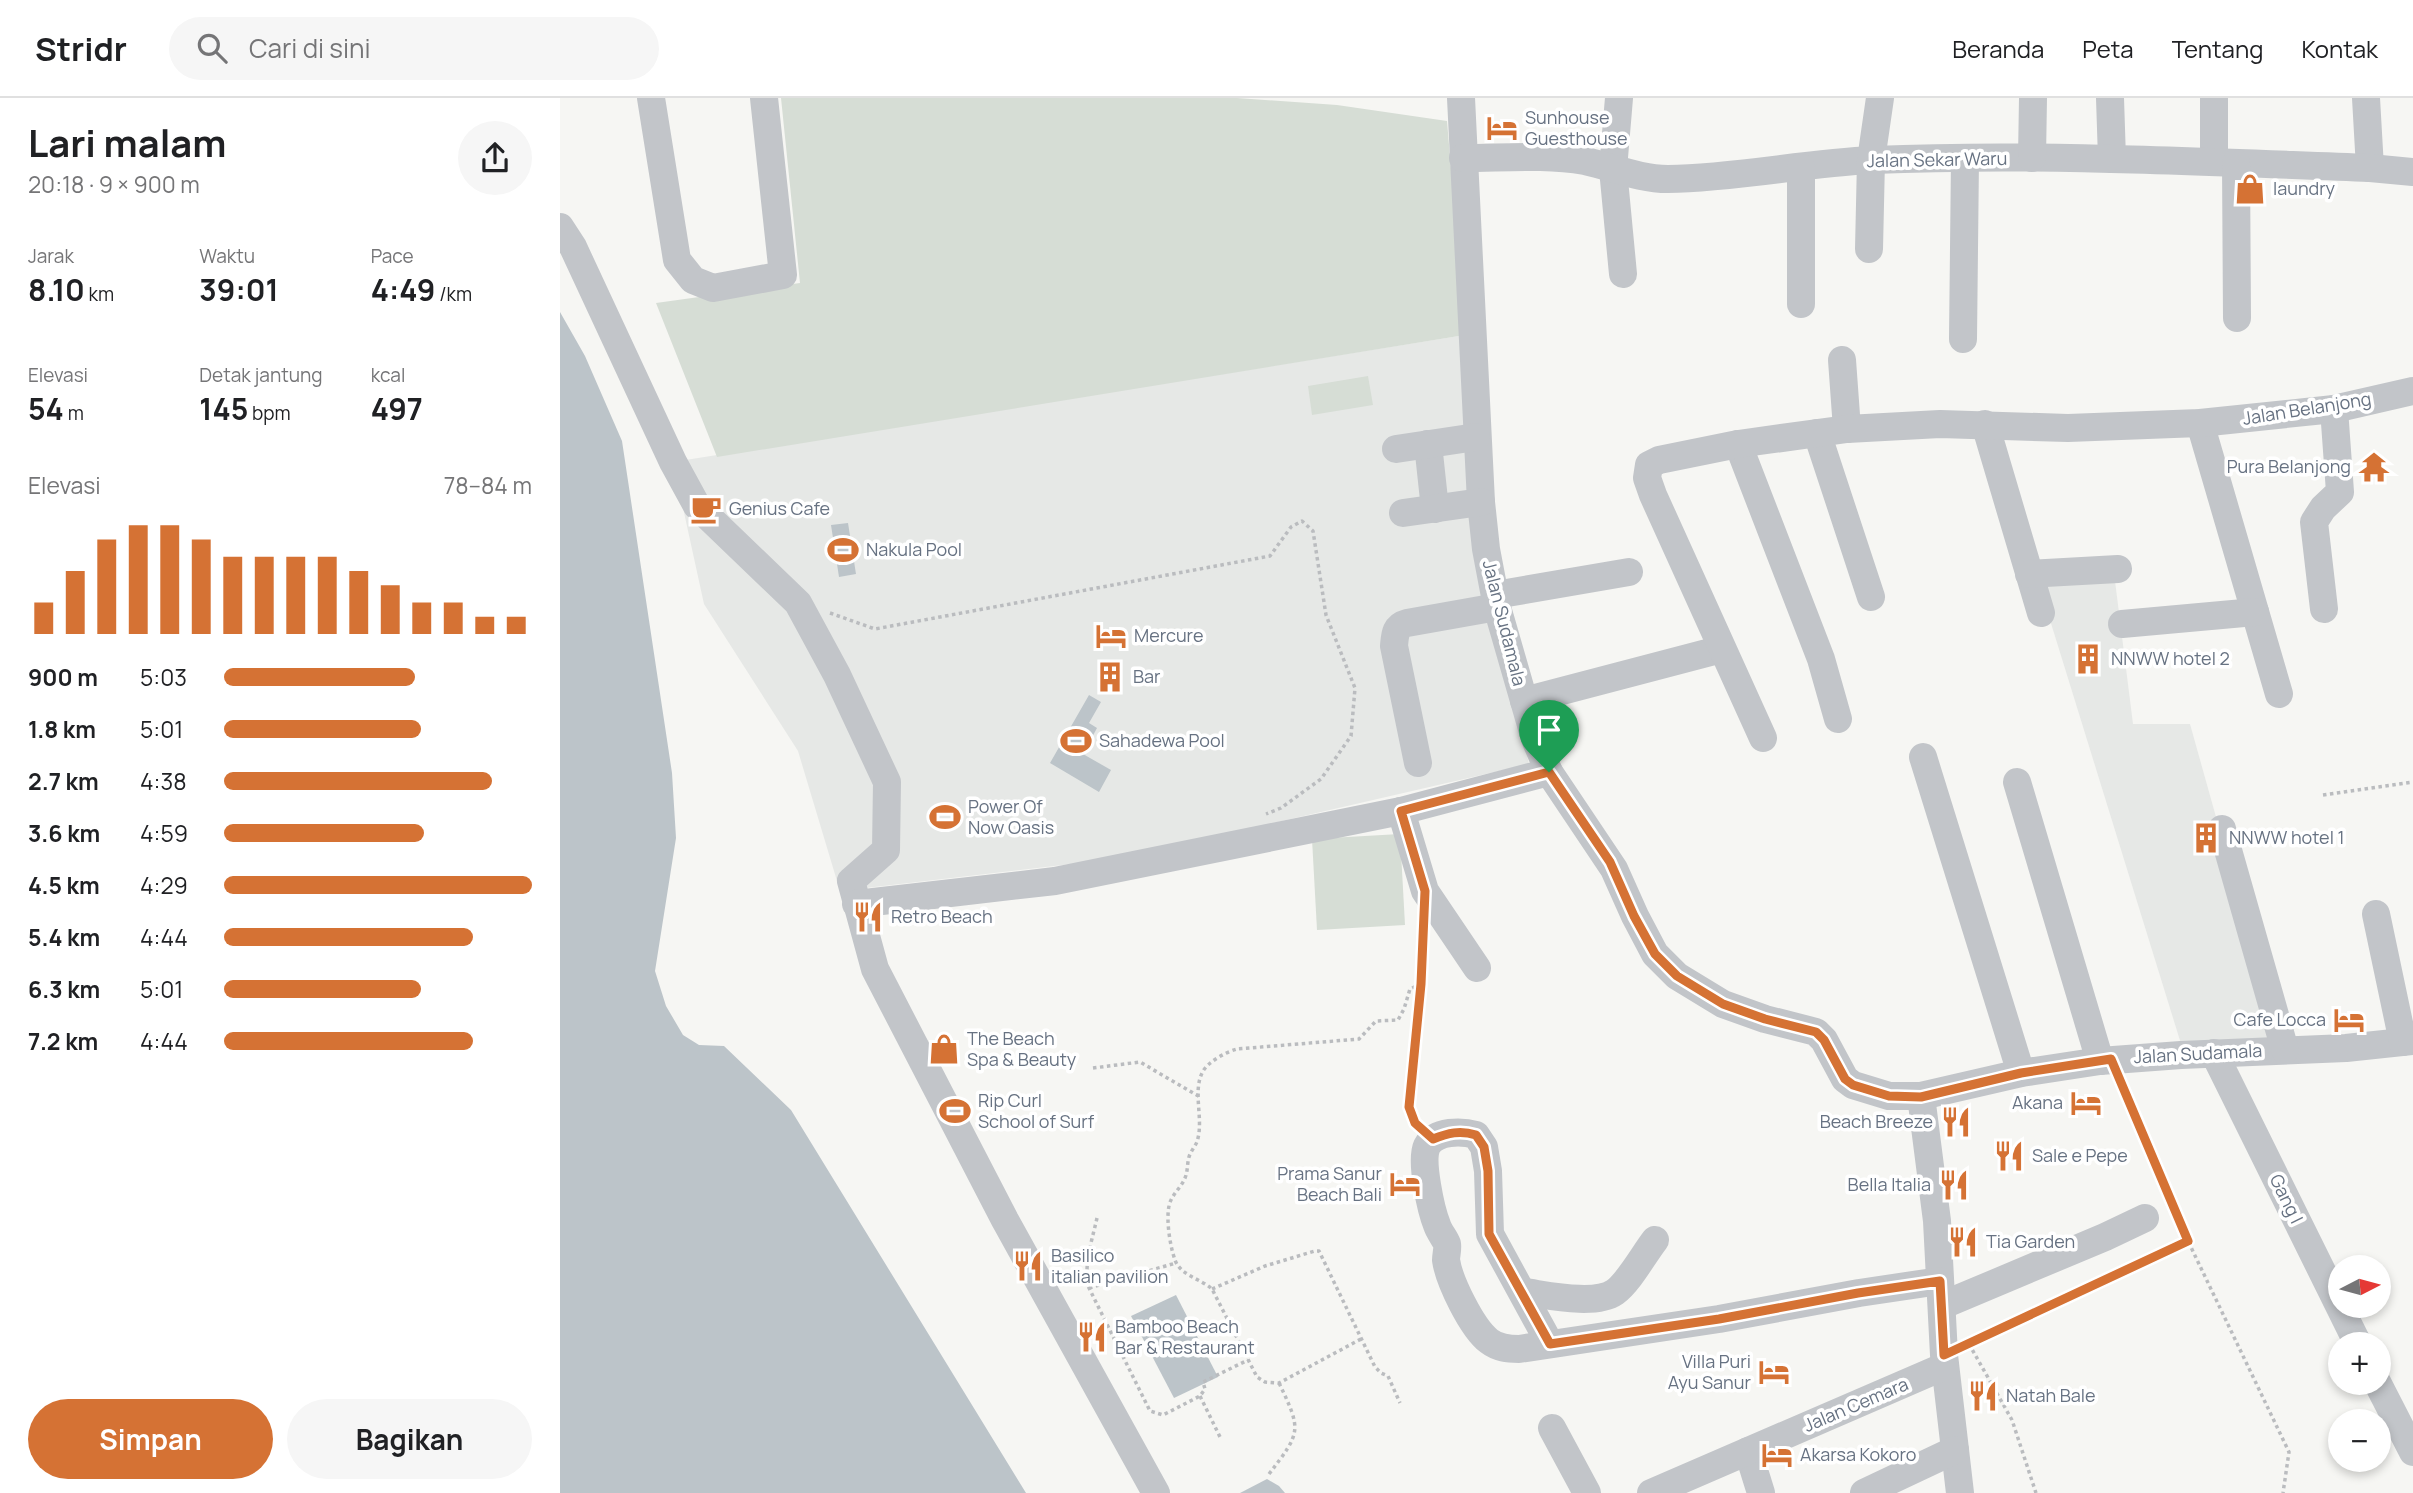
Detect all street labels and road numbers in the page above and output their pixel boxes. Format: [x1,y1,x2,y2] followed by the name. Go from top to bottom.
[1866,146,2008,172] street label: Jalan Sekar Waru
[2241,386,2373,430] street label: Jalan Belanjong
[1478,557,1532,688] street label: Jalan Sudamala
[2133,1038,2263,1068] street label: Jalan Sudamala
[2265,1170,2309,1227] street label: Gang I
[1800,1371,1912,1437] street label: Jalan Cemara

